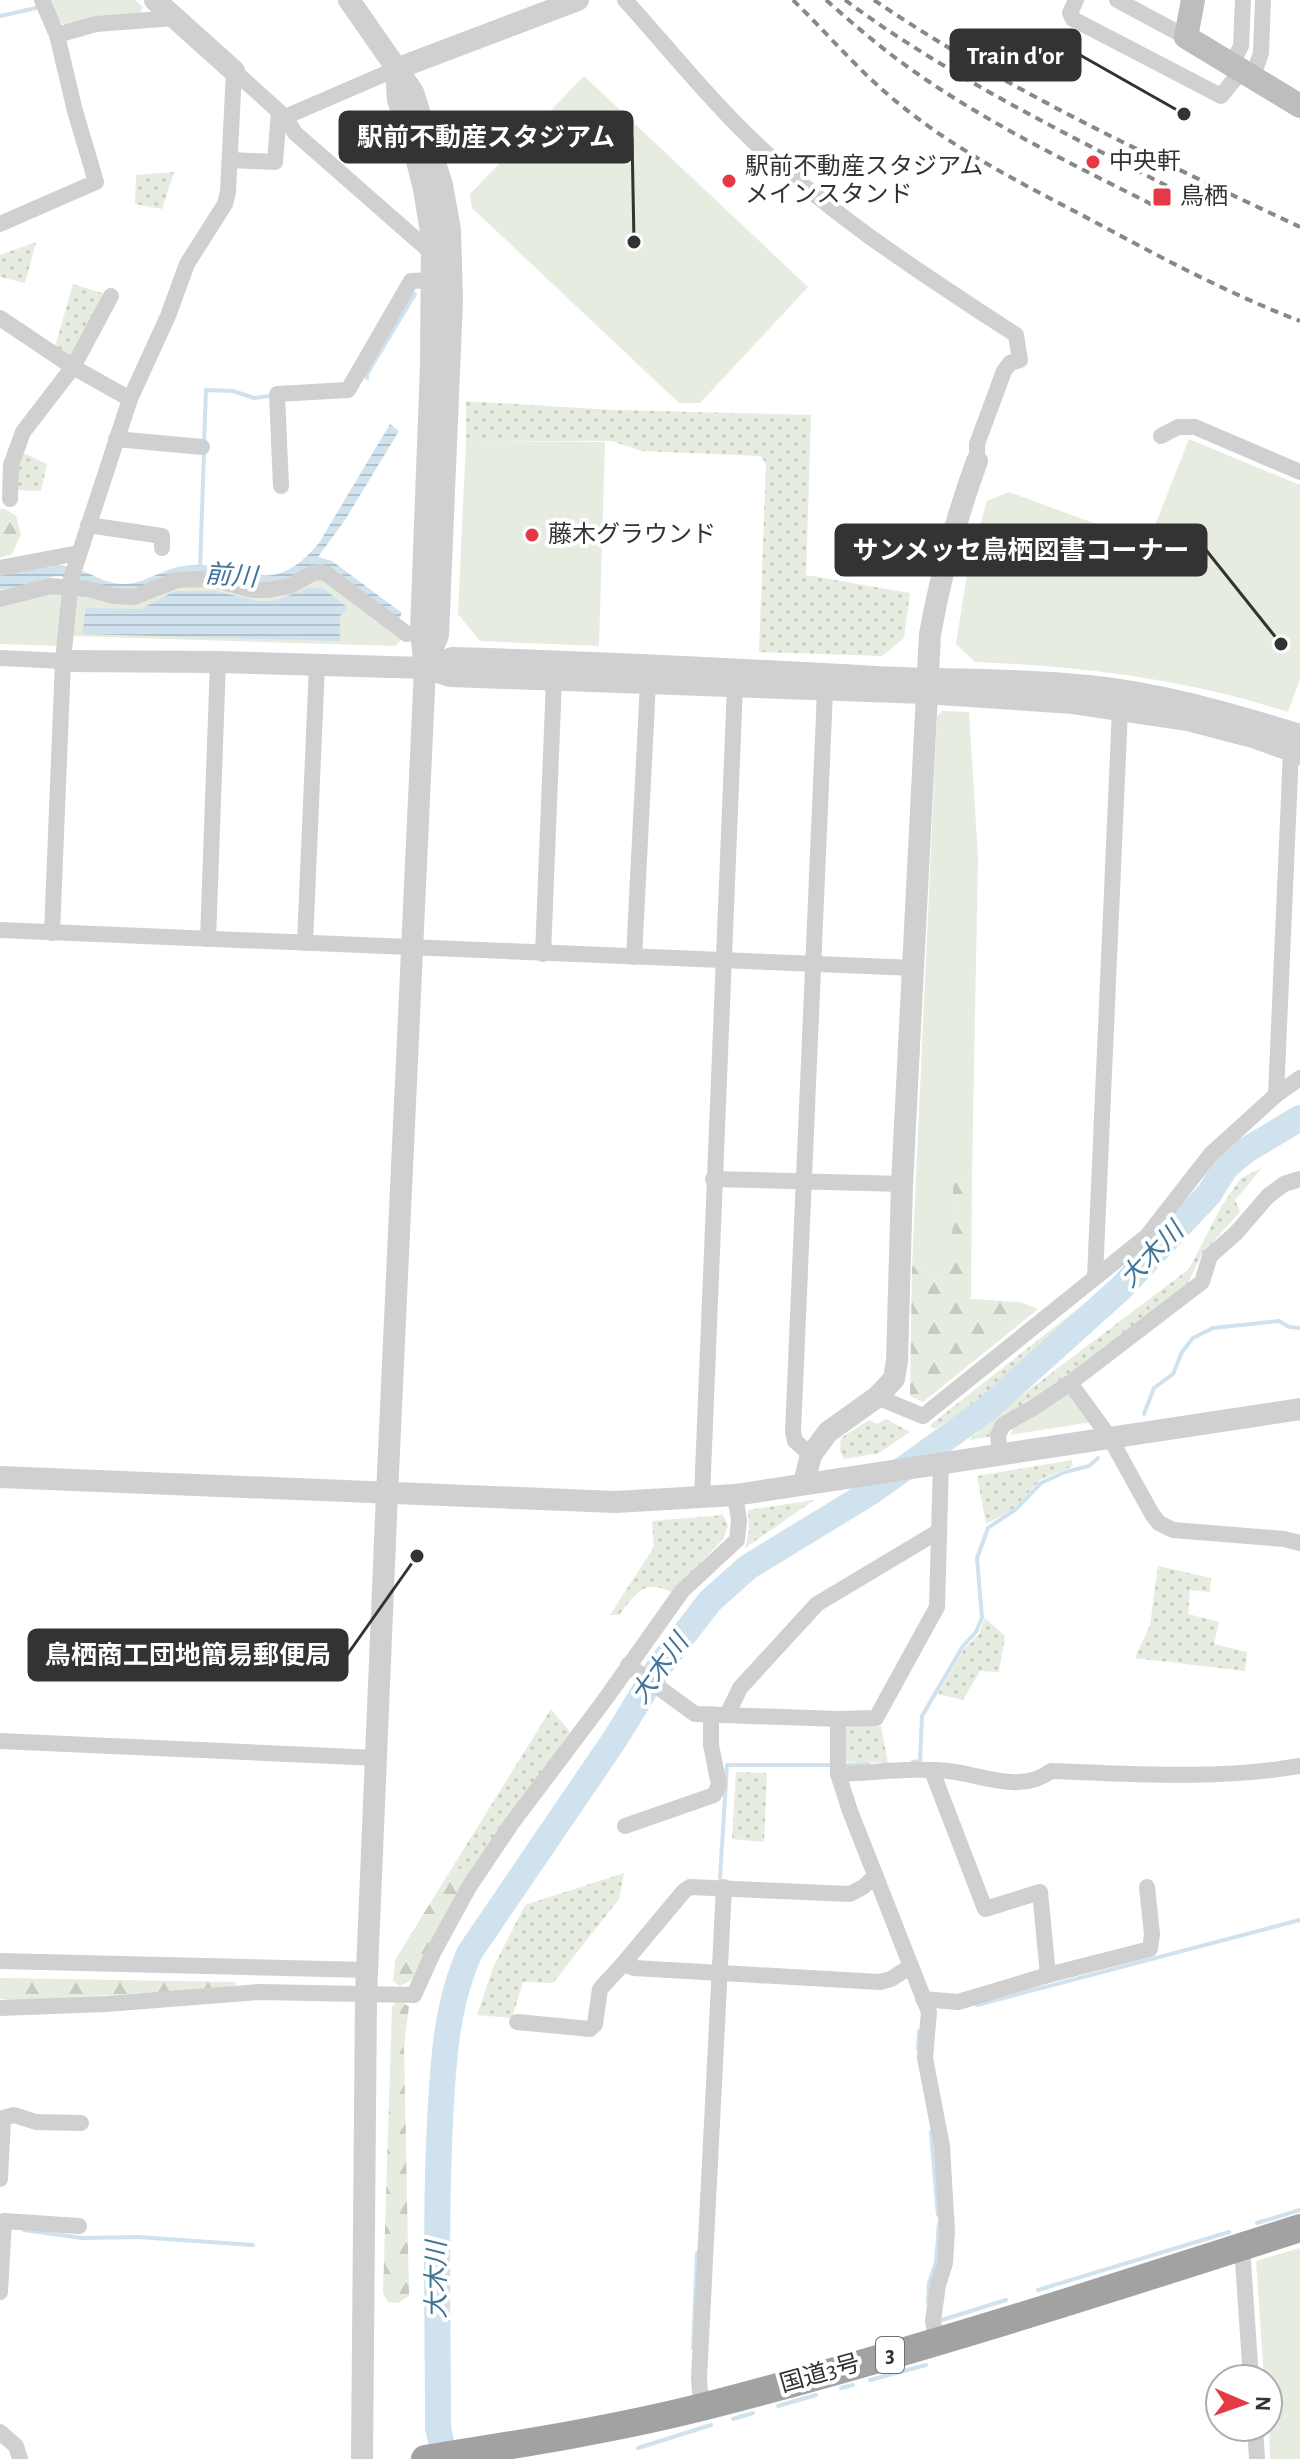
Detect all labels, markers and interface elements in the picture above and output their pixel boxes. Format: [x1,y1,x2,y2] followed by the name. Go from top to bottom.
[951,30,1080,80] callout: Train d'or
[966,43,1064,69] text: Train d'or
[340,112,632,162] callout: 駅前不動産スタジアム
[357,124,615,151] text: 駅前不動産スタジアム
[1109,148,1181,174] place label: 中央軒
[745,153,983,207] place label: 駅前不動産スタジアム メインスタンド
[1084,153,1102,171] marker: 中央軒
[720,172,738,190] marker: 駅前不動産スタジアム メインスタンド
[1180,183,1228,209] place label: 鳥栖
[1151,186,1173,208] marker: 鳥栖
[548,521,716,547] place label: 藤木グラウンド
[836,525,1206,575] callout: サンメッセ鳥栖図書コーナー
[523,526,541,544] marker: 藤木グラウンド
[852,536,1190,564] text: サンメッセ鳥栖図書コーナー
[204,560,261,591] water label: 前川
[1115,1215,1191,1292] water label: 大木川
[626,1627,695,1708] water label: 大木川
[29,1630,347,1680] callout: 鳥栖商工団地簡易郵便局
[45,1641,331,1669] text: 鳥栖商工団地簡易郵便局
[423,2238,450,2319] water label: 大木川
[876,2337,904,2373] road number: 3
[777,2349,863,2397] street label: 国道3号
[1204,2363,1284,2443] north arrow
[1252,2396,1274,2412] text: N

